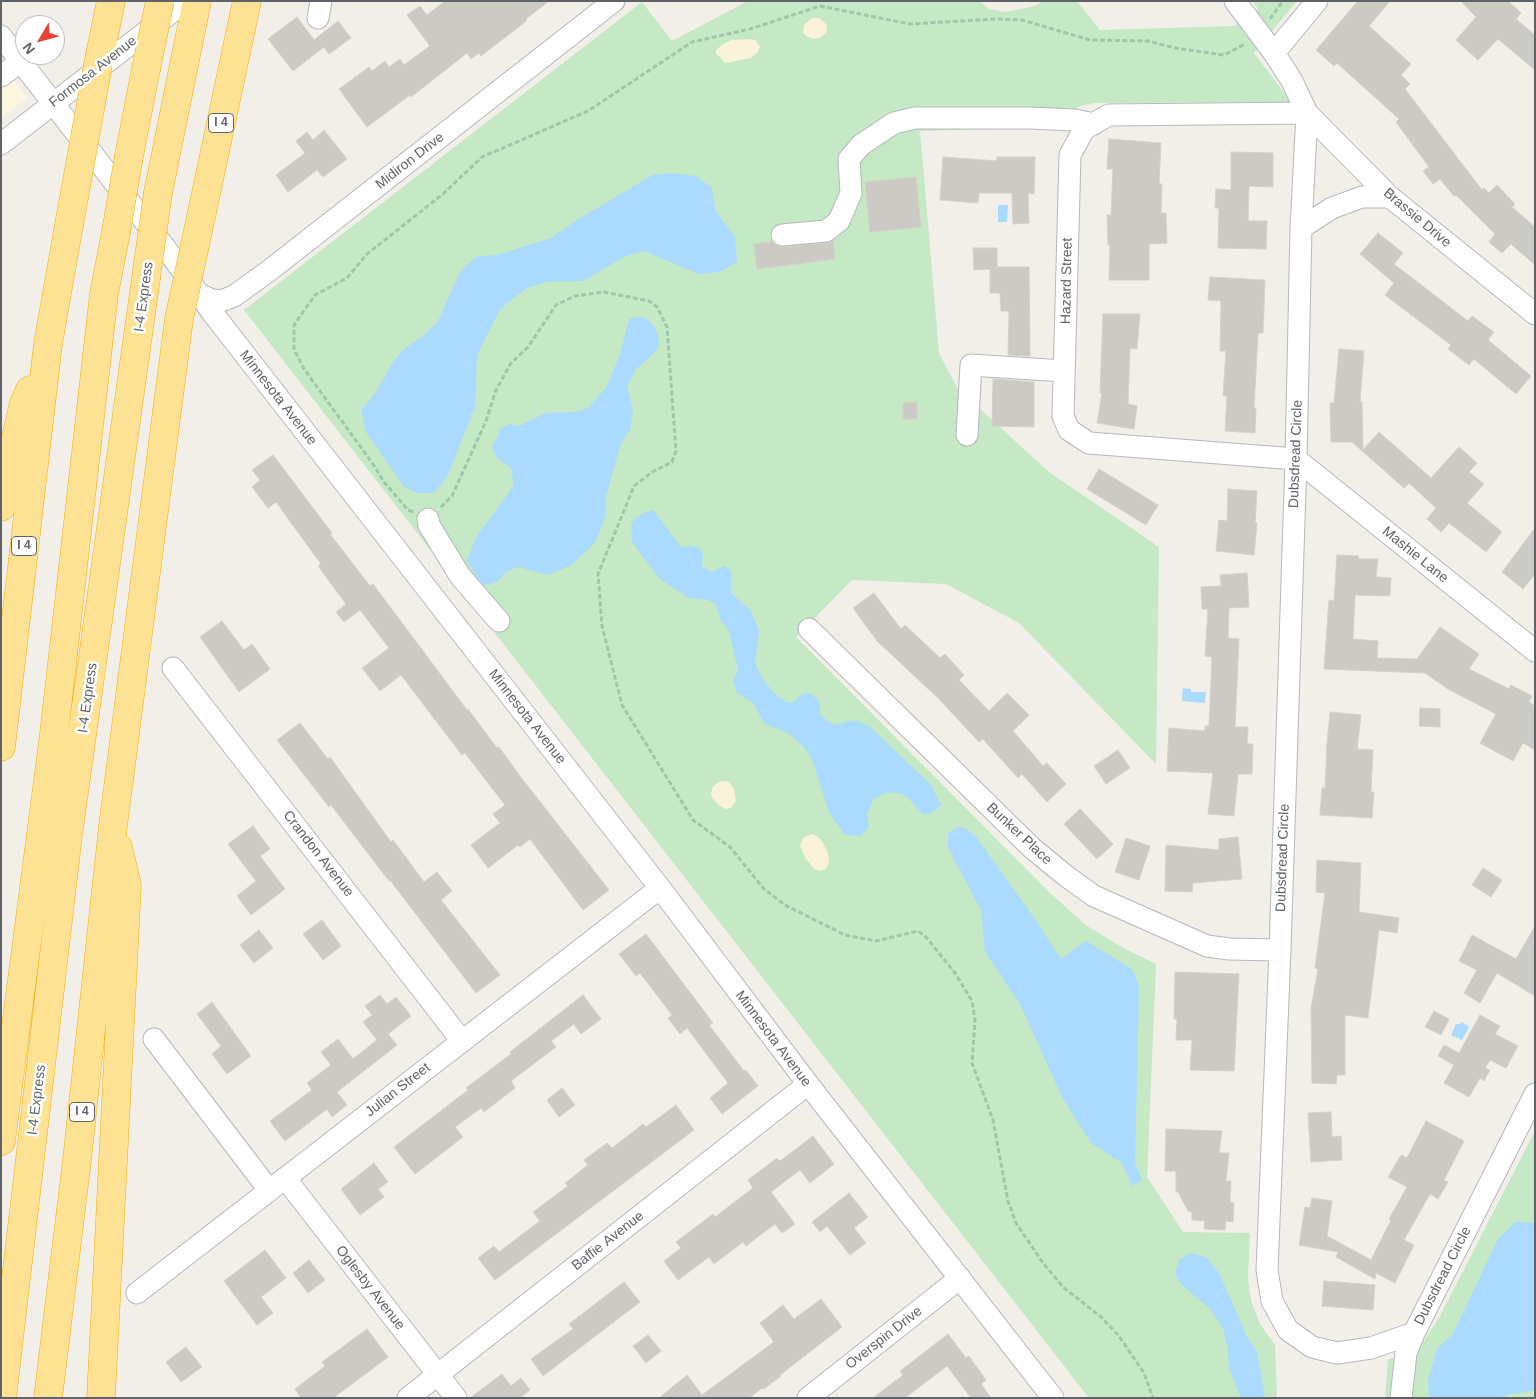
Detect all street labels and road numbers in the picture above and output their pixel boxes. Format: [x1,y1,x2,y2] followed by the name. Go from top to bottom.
[46,33,140,111] street label: Formosa Avenue
[208,114,234,132] road number: I 4
[372,129,448,193] street label: Midiron Drive
[1380,185,1454,251] street label: Brassie Drive
[1058,238,1076,324] street label: Hazard Street
[131,261,157,333] street label: I-4 Express
[236,347,320,449] street label: Minnesota Avenue
[1286,400,1306,508] street label: Dubsdread Circle
[1379,523,1451,587] street label: Mashie Lane
[12,536,36,556] road number: I 4
[75,662,101,734] street label: I-4 Express
[485,666,569,768] street label: Minnesota Avenue
[983,799,1055,869] street label: Bunker Place
[1273,804,1293,912] street label: Dubsdread Circle
[279,808,357,900] street label: Crandon Avenue
[731,988,815,1090] street label: Minnesota Avenue
[362,1059,434,1121] street label: Julian Street
[24,1064,50,1136] street label: I-4 Express
[70,1102,94,1122] road number: I 4
[569,1208,647,1274] street label: Baffie Avenue
[1411,1224,1475,1328] street label: Dubsdread Circle
[332,1242,408,1334] street label: Oglesby Avenue
[842,1303,926,1373] street label: Overspin Drive

